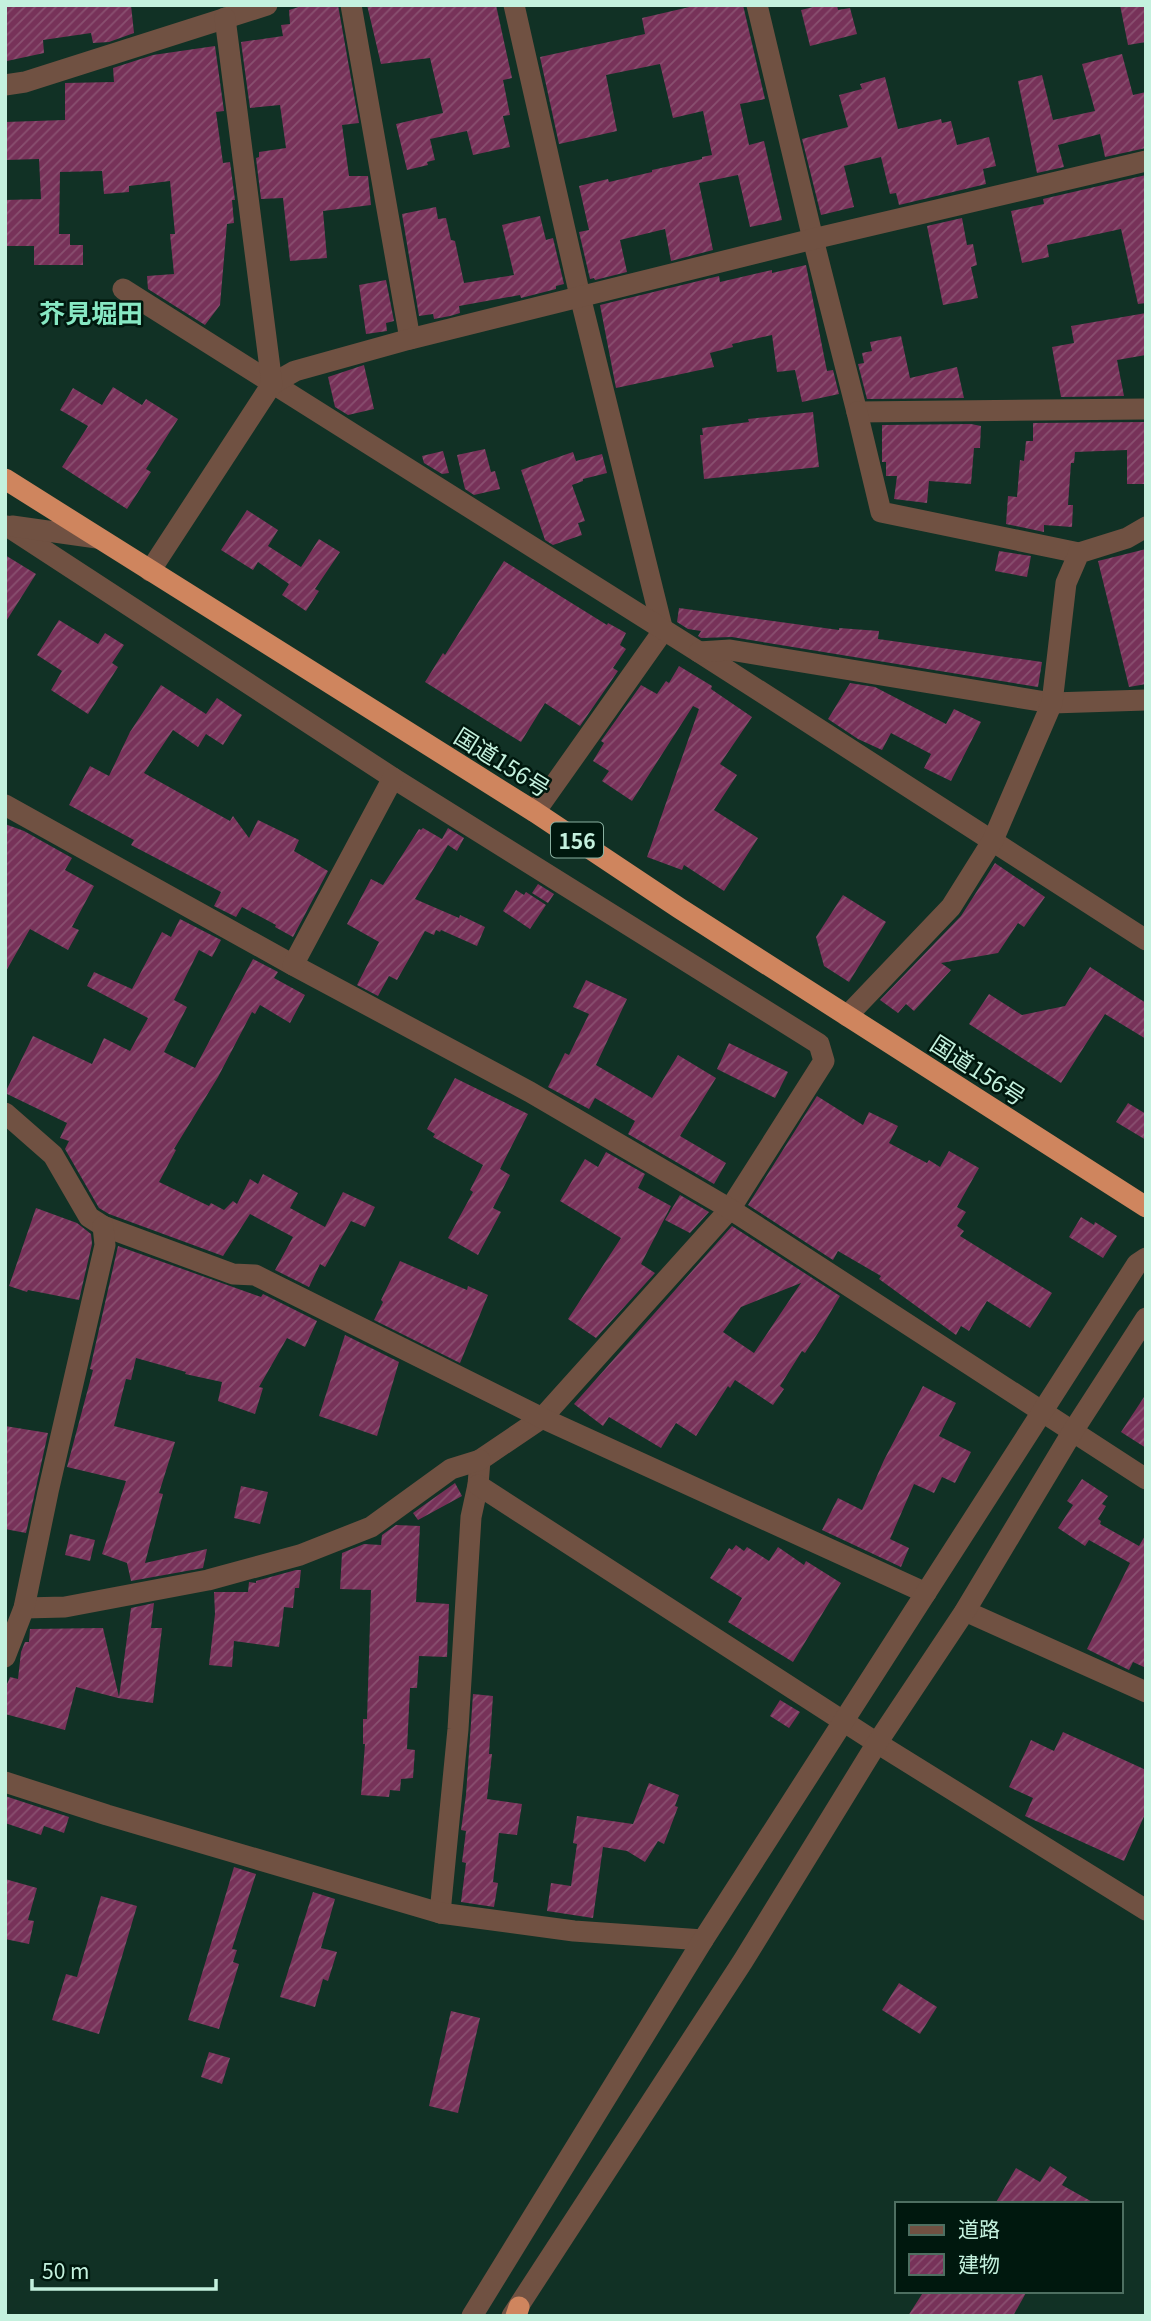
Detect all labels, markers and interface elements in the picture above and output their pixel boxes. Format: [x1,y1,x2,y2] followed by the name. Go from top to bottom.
[39,293,143,330] district label: 芥見堀田
[448,718,558,804] street label: 国道156号
[551,822,603,858] road number: 156
[925,1026,1033,1112] street label: 国道156号
[895,2202,1123,2293] legend
[958,2213,1000,2243] text: 道路
[32,2248,215,2292] scale bar
[958,2248,1000,2278] text: 建物
[42,2255,89,2285] text: 50 m

